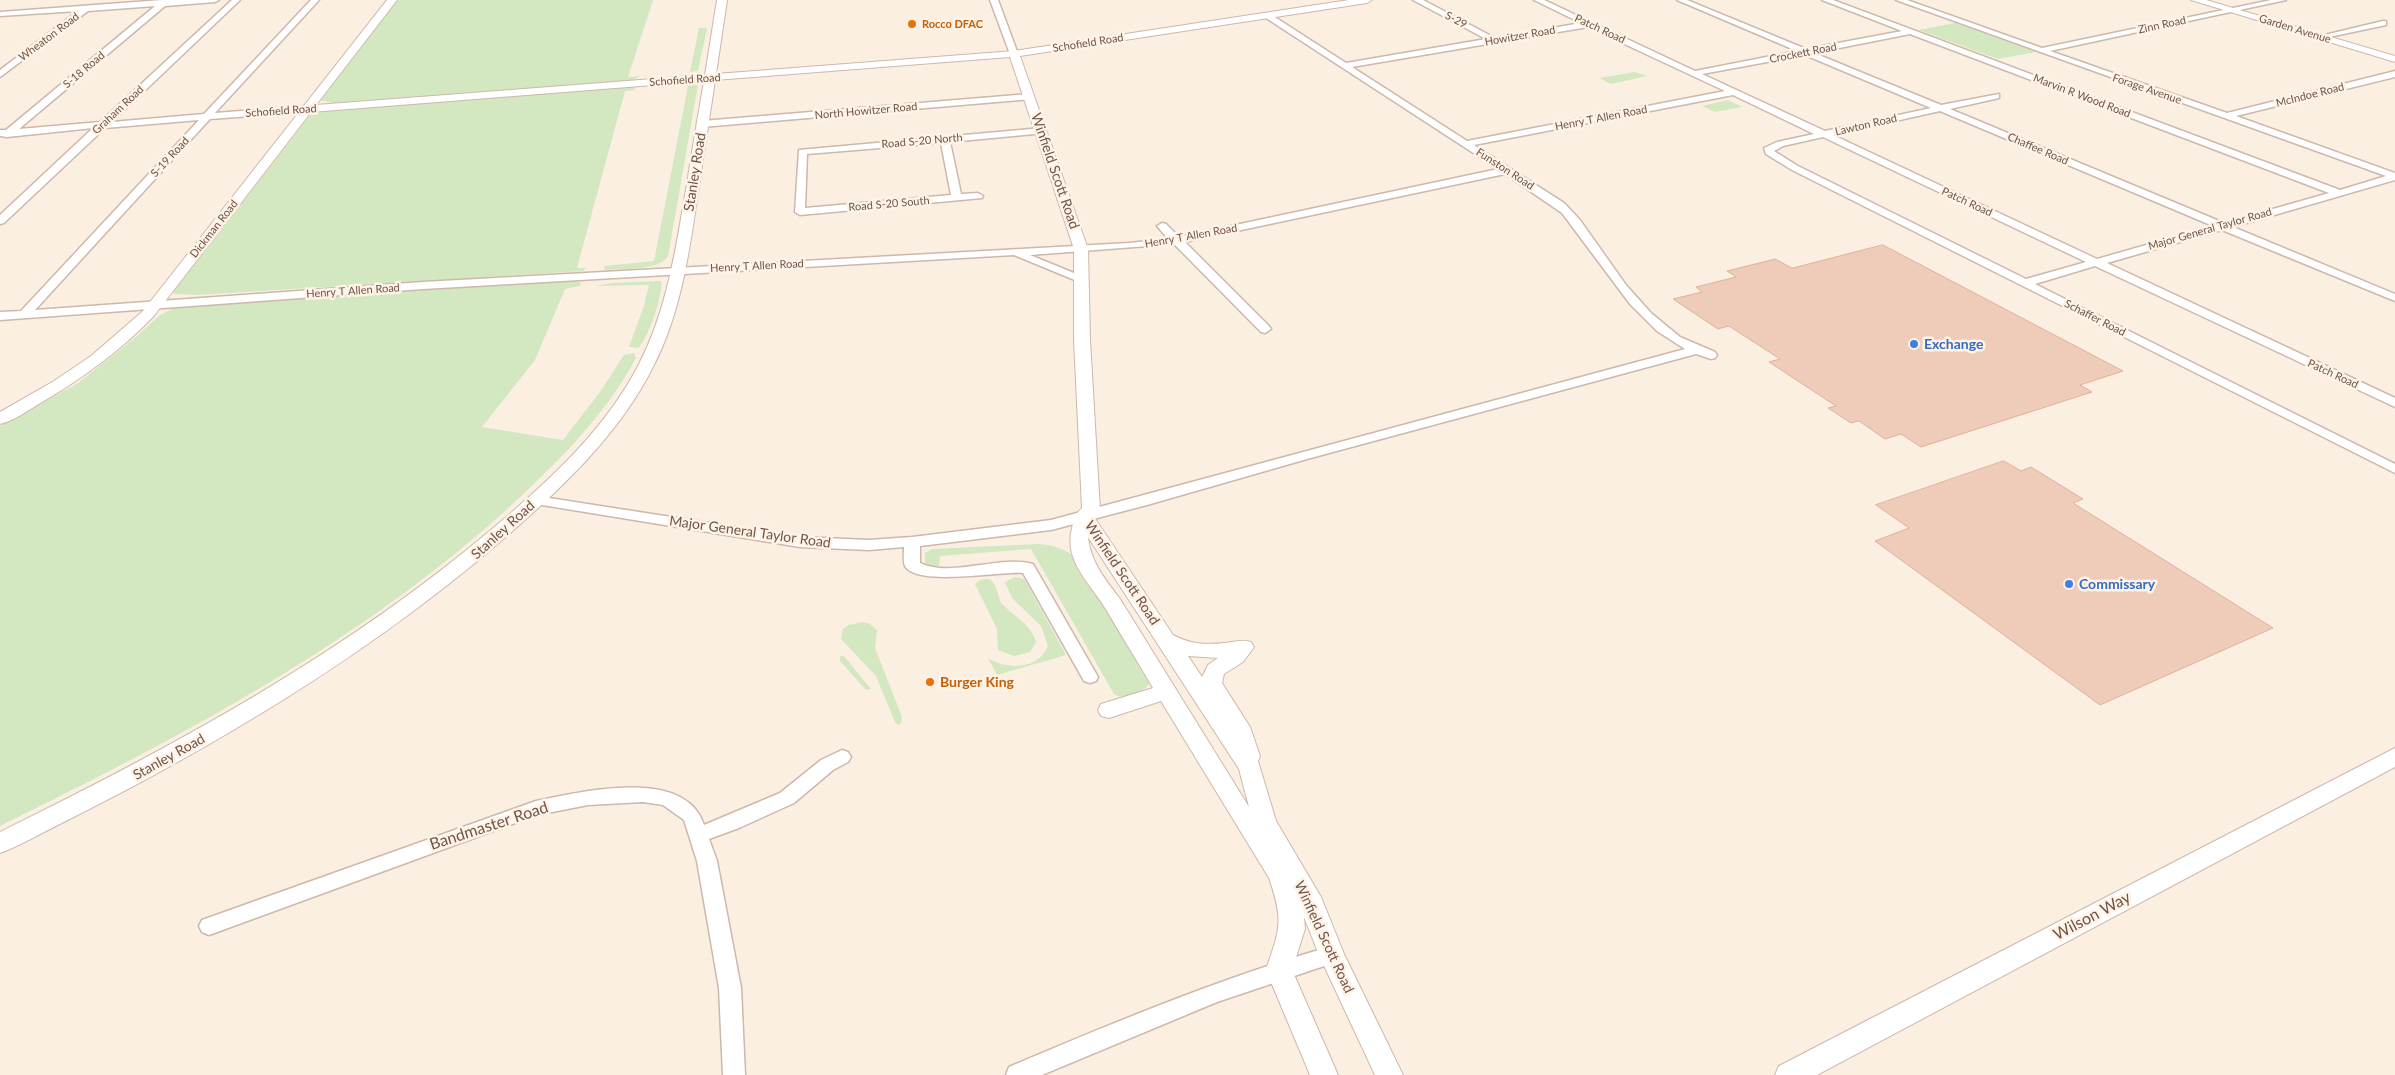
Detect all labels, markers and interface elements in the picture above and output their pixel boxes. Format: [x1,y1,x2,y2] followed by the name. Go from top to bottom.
[1443,9,1469,31] street label: S-29
[16,10,82,64] street label: Wheaton Road
[1573,12,1627,46] street label: Patch Road
[2257,12,2333,46] street label: Garden Avenue
[2137,13,2187,37] street label: Zinn Road
[922,17,983,31] place label: Rocco DFAC
[906,18,918,30] marker: Rocco DFAC
[1484,23,1556,49] street label: Howitzer Road
[1052,31,1124,55] street label: Schofield Road
[1768,40,1838,66] street label: Crockett Road
[61,49,107,91] street label: S-18 Road
[649,71,721,89] street label: Schofield Road
[2032,71,2132,121] street label: Marvin R Wood Road
[2111,71,2183,107] street label: Forage Avenue
[2275,80,2345,110] street label: McIndoe Road
[90,83,146,137] street label: Graham Road
[814,100,918,122] street label: North Howitzer Road
[245,102,317,120] street label: Schofield Road
[1554,103,1648,133] street label: Henry T Allen Road
[1027,111,1083,231] street label: Winfield Scott Road
[1834,111,1898,139] street label: Lawton Road
[2006,130,2070,168] street label: Chaffee Road
[680,131,710,213] street label: Stanley Road
[881,131,963,151] street label: Road S-20 North
[148,134,192,180] street label: S-19 Road
[1474,145,1536,193] street label: Funston Road
[1940,185,1994,219] street label: Patch Road
[848,194,930,214] street label: Road S-20 South
[187,198,241,260] street label: Dickman Road
[2147,205,2273,253] street label: Major General Taylor Road
[1144,221,1238,251] street label: Henry T Allen Road
[710,257,804,275] street label: Henry T Allen Road
[306,281,400,301] street label: Henry T Allen Road
[2062,297,2128,339] street label: Schaffer Road
[1924,336,1983,352] place label: Exchange
[1908,338,1920,350] marker: Exchange
[2306,357,2360,391] street label: Patch Road
[468,497,538,563] street label: Stanley Road
[668,512,832,552] street label: Major General Taylor Road
[1081,518,1163,628] street label: Winfield Scott Road
[2079,576,2155,592] place label: Commissary
[2063,578,2075,590] marker: Commissary
[940,674,1014,690] place label: Burger King
[924,676,936,688] marker: Burger King
[130,730,208,784] street label: Stanley Road
[427,798,551,854] street label: Bandmaster Road
[1291,878,1357,996] street label: Winfield Scott Road
[2050,888,2134,944] street label: Wilson Way

